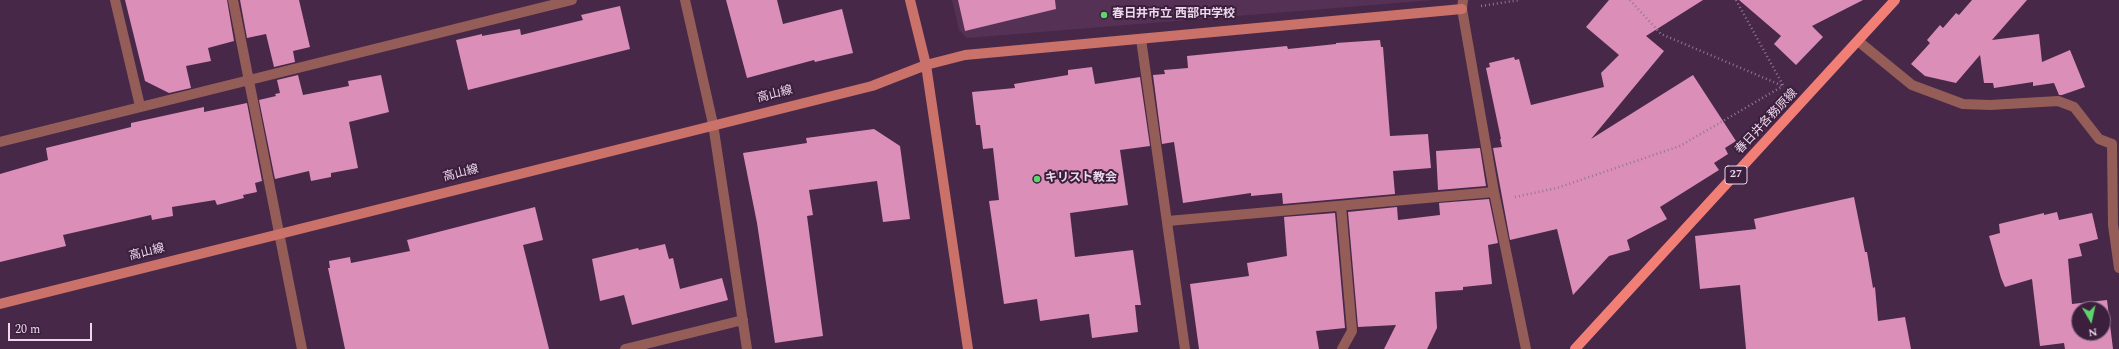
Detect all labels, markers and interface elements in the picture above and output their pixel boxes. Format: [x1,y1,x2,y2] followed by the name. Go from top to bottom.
[1112,8,1235,22] place label: 春日井市立 西部中学校
[1099,10,1109,20] marker: 春日井市立 西部中学校
[756,84,794,106] street label: 高山線
[1733,86,1801,158] street label: 春日井各務原線
[442,163,480,185] street label: 高山線
[1725,166,1747,184] road number: 27
[1045,172,1117,186] place label: キリスト教会
[1032,174,1042,184] marker: キリスト教会
[128,242,166,264] street label: 高山線
[2071,301,2111,341] north arrow
[10,315,94,341] scale bar
[15,320,40,339] text: 20 m
[2087,323,2099,341] text: N

